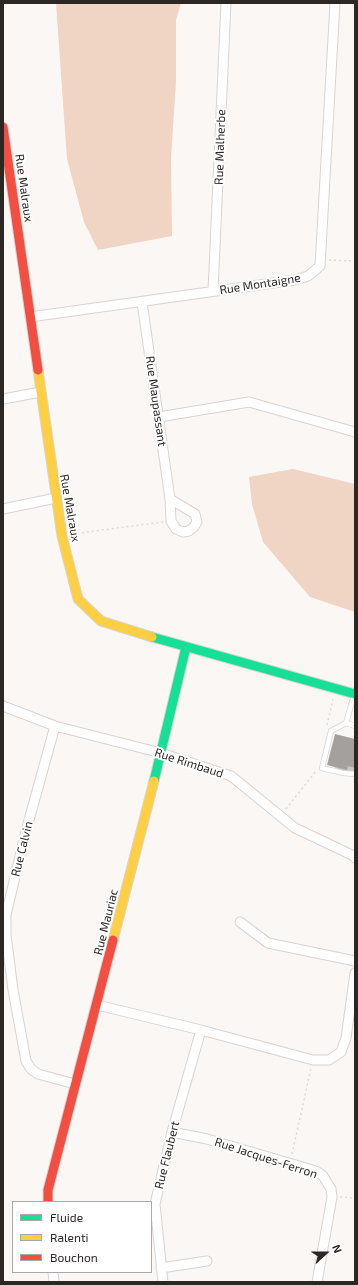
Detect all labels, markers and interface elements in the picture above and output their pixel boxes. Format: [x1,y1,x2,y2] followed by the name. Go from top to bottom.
[211,109,229,185] street label: Rue Malherbe
[12,153,36,223] street label: Rue Malraux
[218,270,302,298] street label: Rue Montaigne
[143,355,169,447] street label: Rue Maupassant
[57,473,83,543] street label: Rue Malraux
[153,745,225,781] street label: Rue Rimbaud
[8,820,36,878] street label: Rue Calvin
[91,887,121,957] street label: Rue Mauriac
[152,1120,182,1190] street label: Rue Flaubert
[213,1135,319,1181] street label: Rue Jacques-Ferron
[12,1201,152,1273] legend
[50,1210,83,1224] text: Fluide
[50,1230,89,1244] text: Ralenti
[306,1233,346,1273] north arrow
[330,1242,345,1255] text: N
[50,1250,98,1264] text: Bouchon

